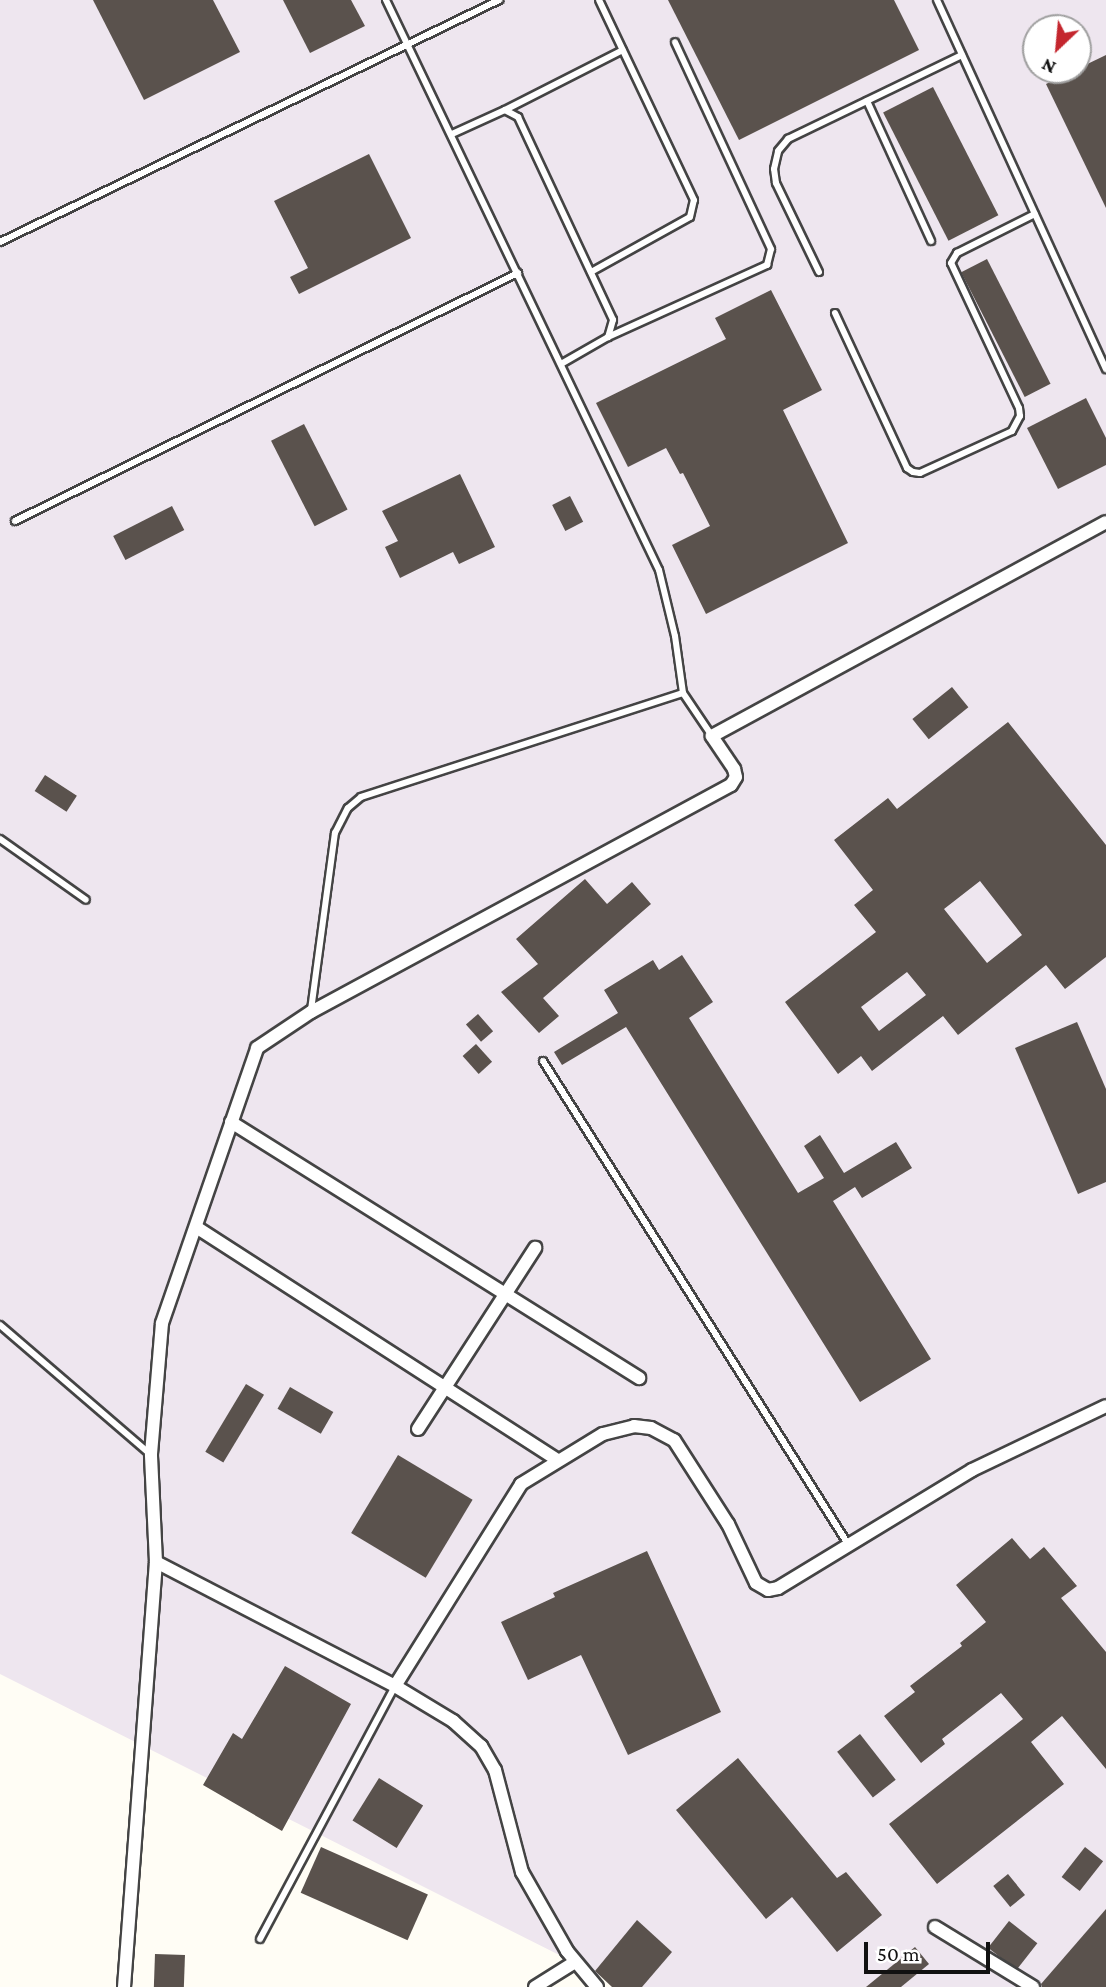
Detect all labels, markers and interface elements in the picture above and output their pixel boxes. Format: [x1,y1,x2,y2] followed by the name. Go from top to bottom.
[1022,14,1092,84] north arrow
[1038,54,1059,79] text: N
[868,1927,994,1971] scale bar
[877,1942,920,1966] text: 50 m

